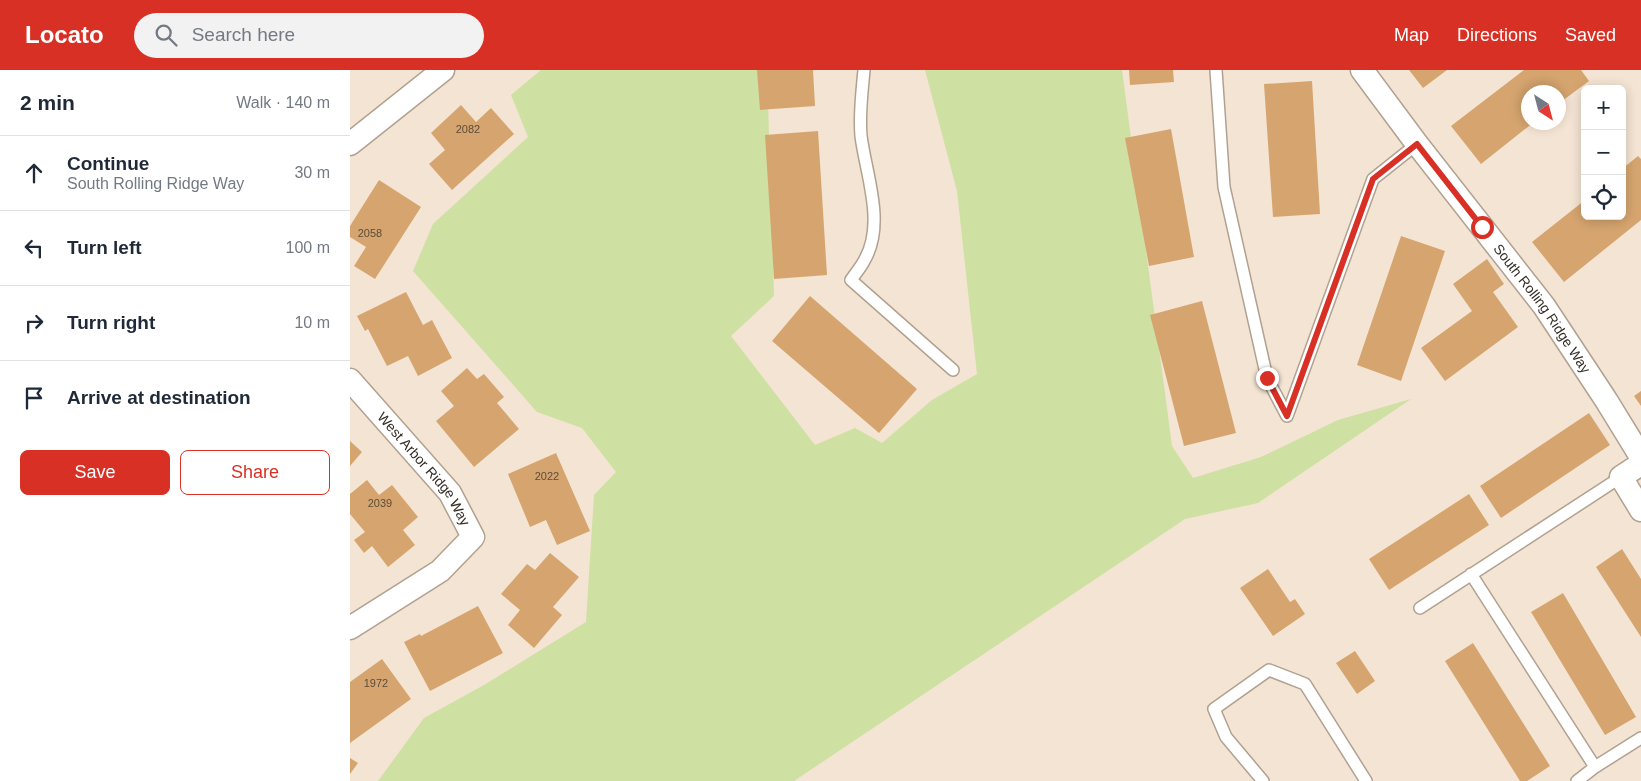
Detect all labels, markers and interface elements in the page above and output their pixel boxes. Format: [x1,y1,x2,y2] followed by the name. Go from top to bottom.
[134,13,484,58] search box
[25,21,104,48] text: Locato
[152,21,180,49] icon: search
[192,24,295,45] text: Search here
[1394,25,1429,45] text: Map
[1457,25,1537,45] text: Directions
[1565,25,1616,45] text: Saved
[1521,85,1566,130] north arrow
[1581,85,1626,220] map controls
[1581,85,1626,130] button: +
[20,91,75,114] text: 2 min
[236,94,330,111] text: Walk · 140 m
[456,123,480,135] house number: 2082
[1581,130,1626,175] button: −
[67,153,149,174] text: Continue
[20,159,48,187] icon: ahead
[294,164,330,181] text: 30 m
[67,175,244,192] text: South Rolling Ridge Way
[1581,175,1626,220] button: locate
[1471,216,1494,239] route start
[358,227,382,239] house number: 2058
[20,234,48,262] icon: left
[67,237,142,258] text: Turn left
[286,239,330,256] text: 100 m
[1490,241,1594,376] street label: South Rolling Ridge Way
[20,309,48,337] icon: right
[67,312,155,333] text: Turn right
[294,314,330,331] text: 10 m
[1256,367,1279,390] route end
[20,384,48,412] icon: arrive
[67,387,251,408] text: Arrive at destination
[374,409,474,528] street label: West Arbor Ridge Way
[20,450,170,495] button: Save
[180,450,330,495] button: Share
[535,470,559,482] house number: 2022
[368,497,392,509] house number: 2039
[364,677,388,689] house number: 1972

